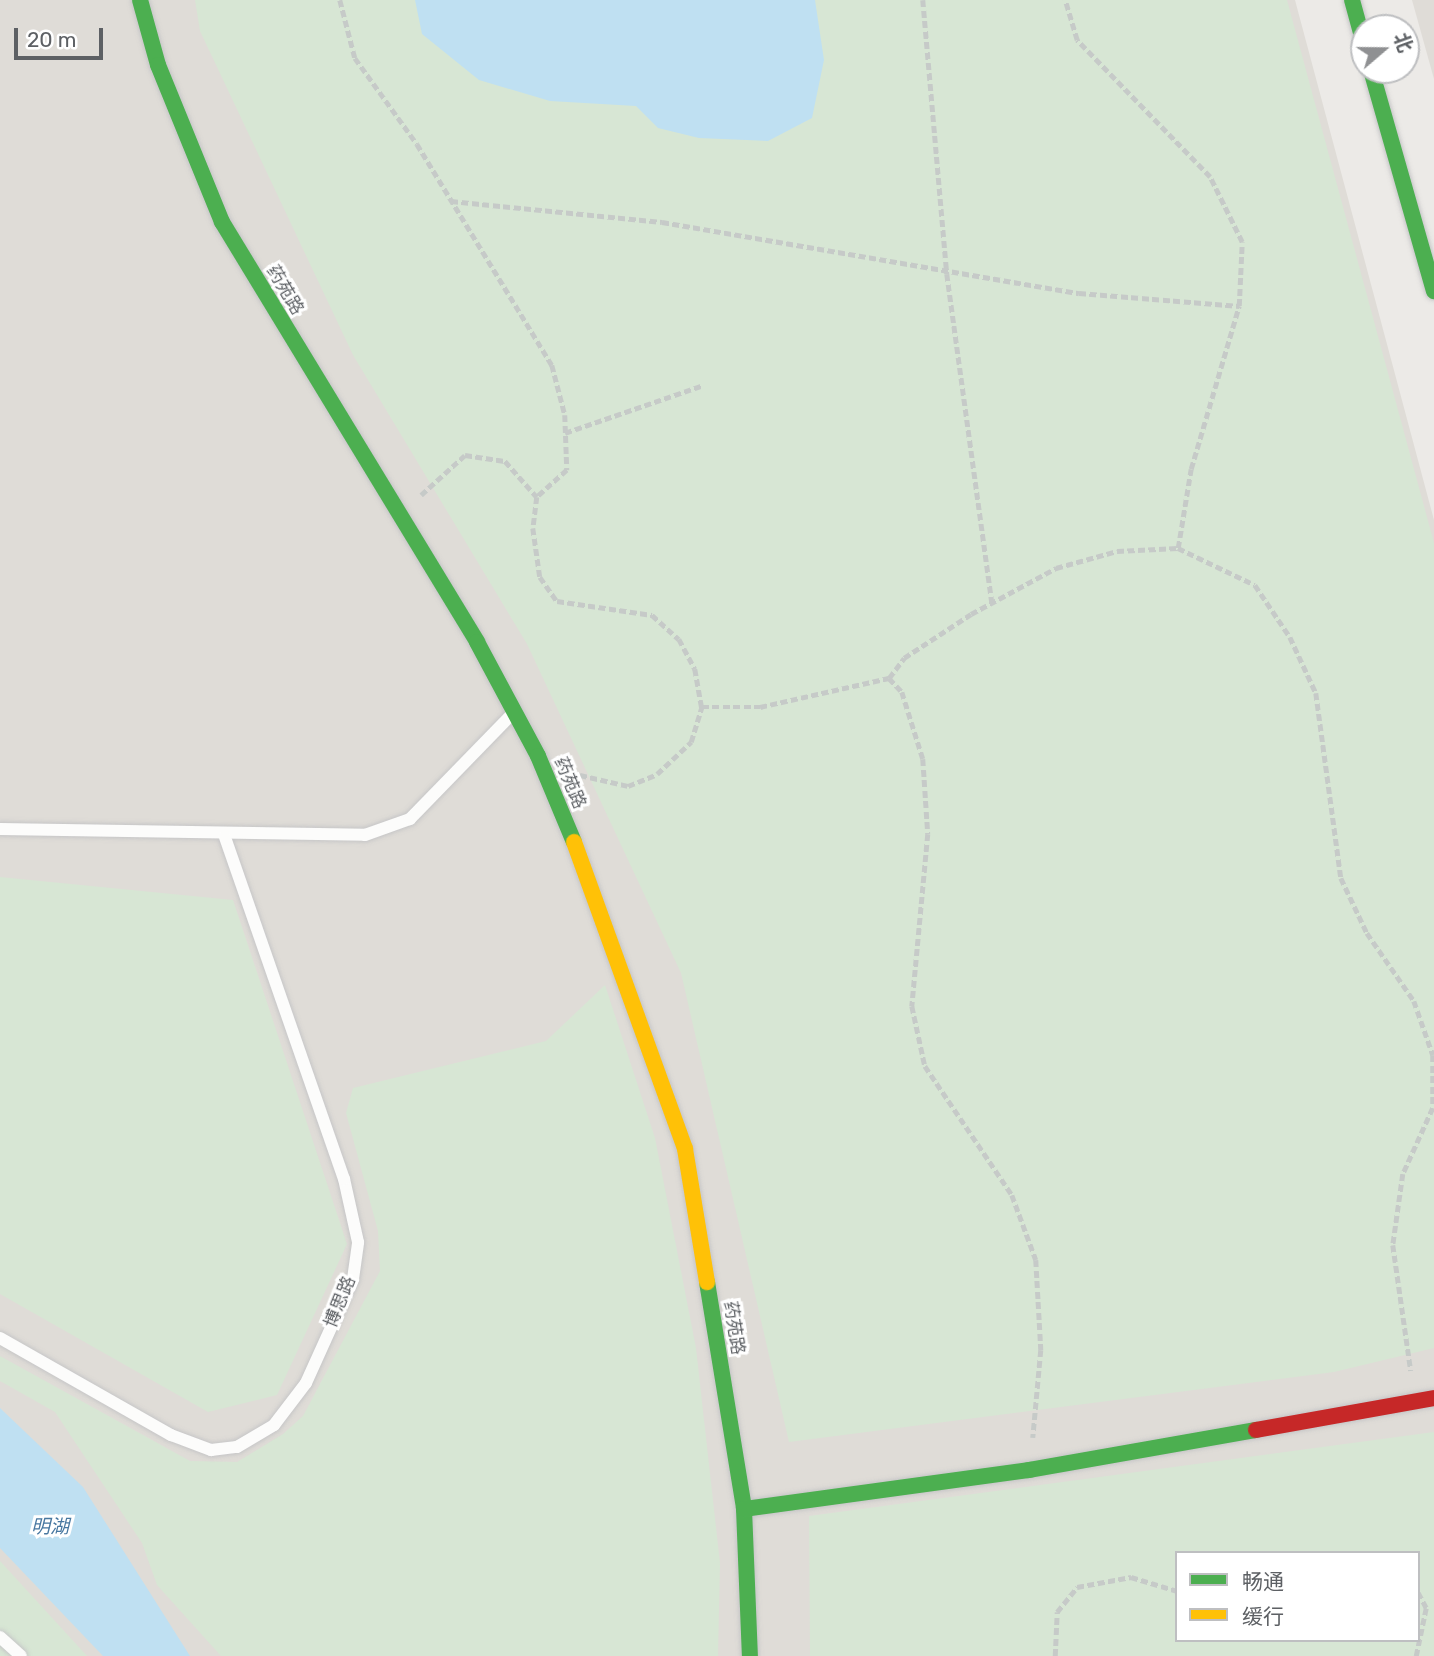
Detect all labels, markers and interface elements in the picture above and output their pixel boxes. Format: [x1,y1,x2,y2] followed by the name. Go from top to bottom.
[18,14,107,58] scale bar
[1350,14,1420,84] north arrow
[27,27,76,52] text: 20 m
[1389,29,1417,55] text: 北
[262,261,308,319] street label: 药苑路
[550,754,590,812] street label: 药苑路
[320,1273,360,1331] street label: 博思路
[719,1300,749,1356] street label: 药苑路
[31,1516,69,1538] water label: 明湖
[1175,1551,1420,1642] legend
[1242,1569,1284,1594] text: 畅通
[1242,1604,1284,1629] text: 缓行

